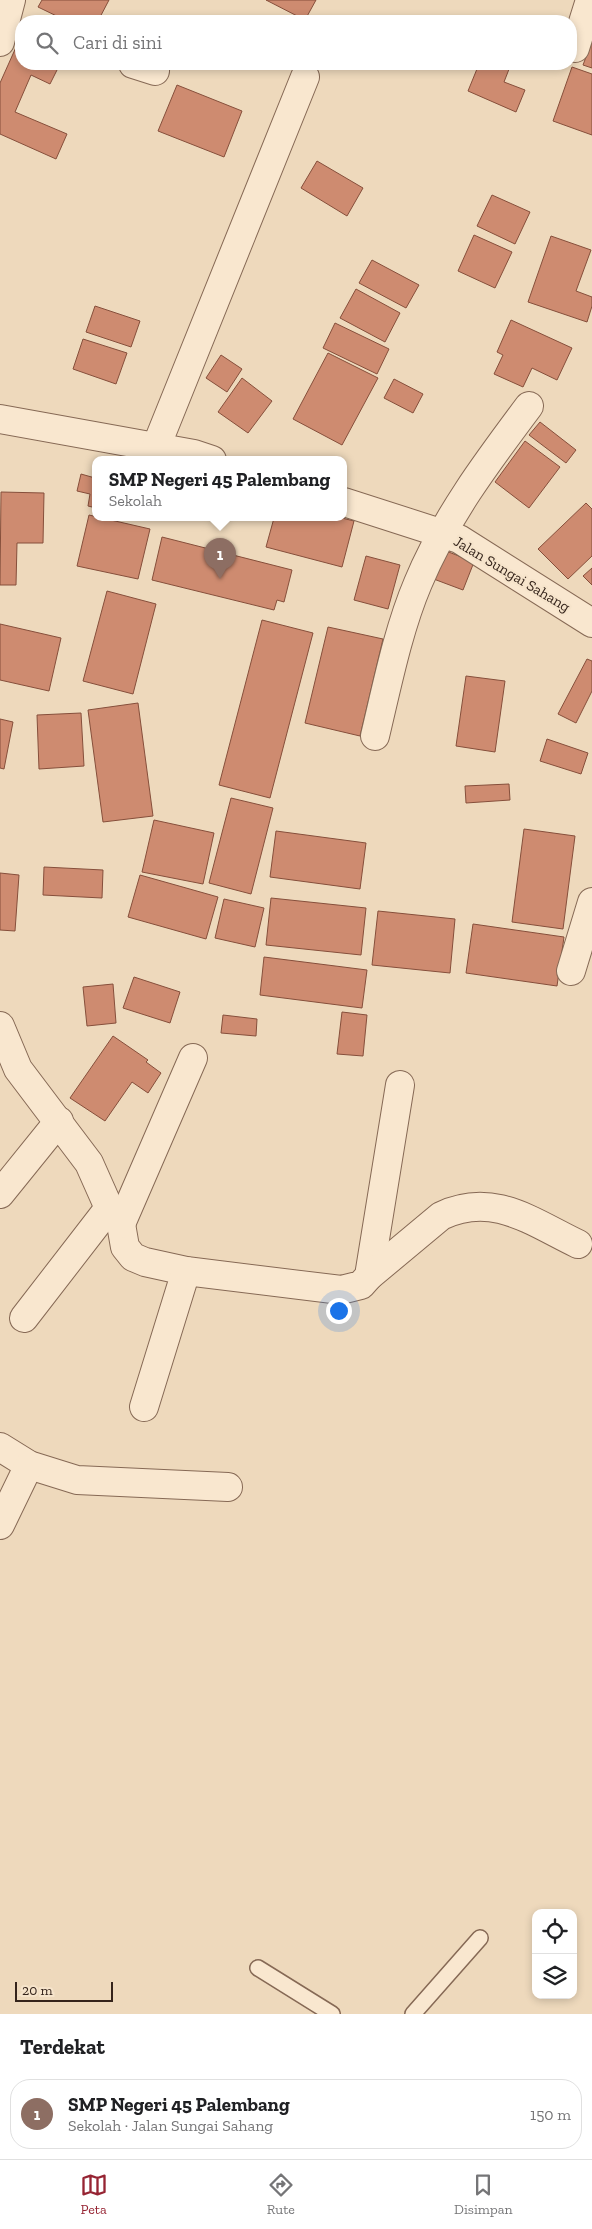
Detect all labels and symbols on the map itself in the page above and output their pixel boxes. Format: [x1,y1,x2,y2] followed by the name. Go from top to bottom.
[450,532,574,616] street label: Jalan Sungai Sahang
[204,538,236,579] pin: 1
[326,1298,352,1324] your location
[15,1979,112,2002] scale bar

